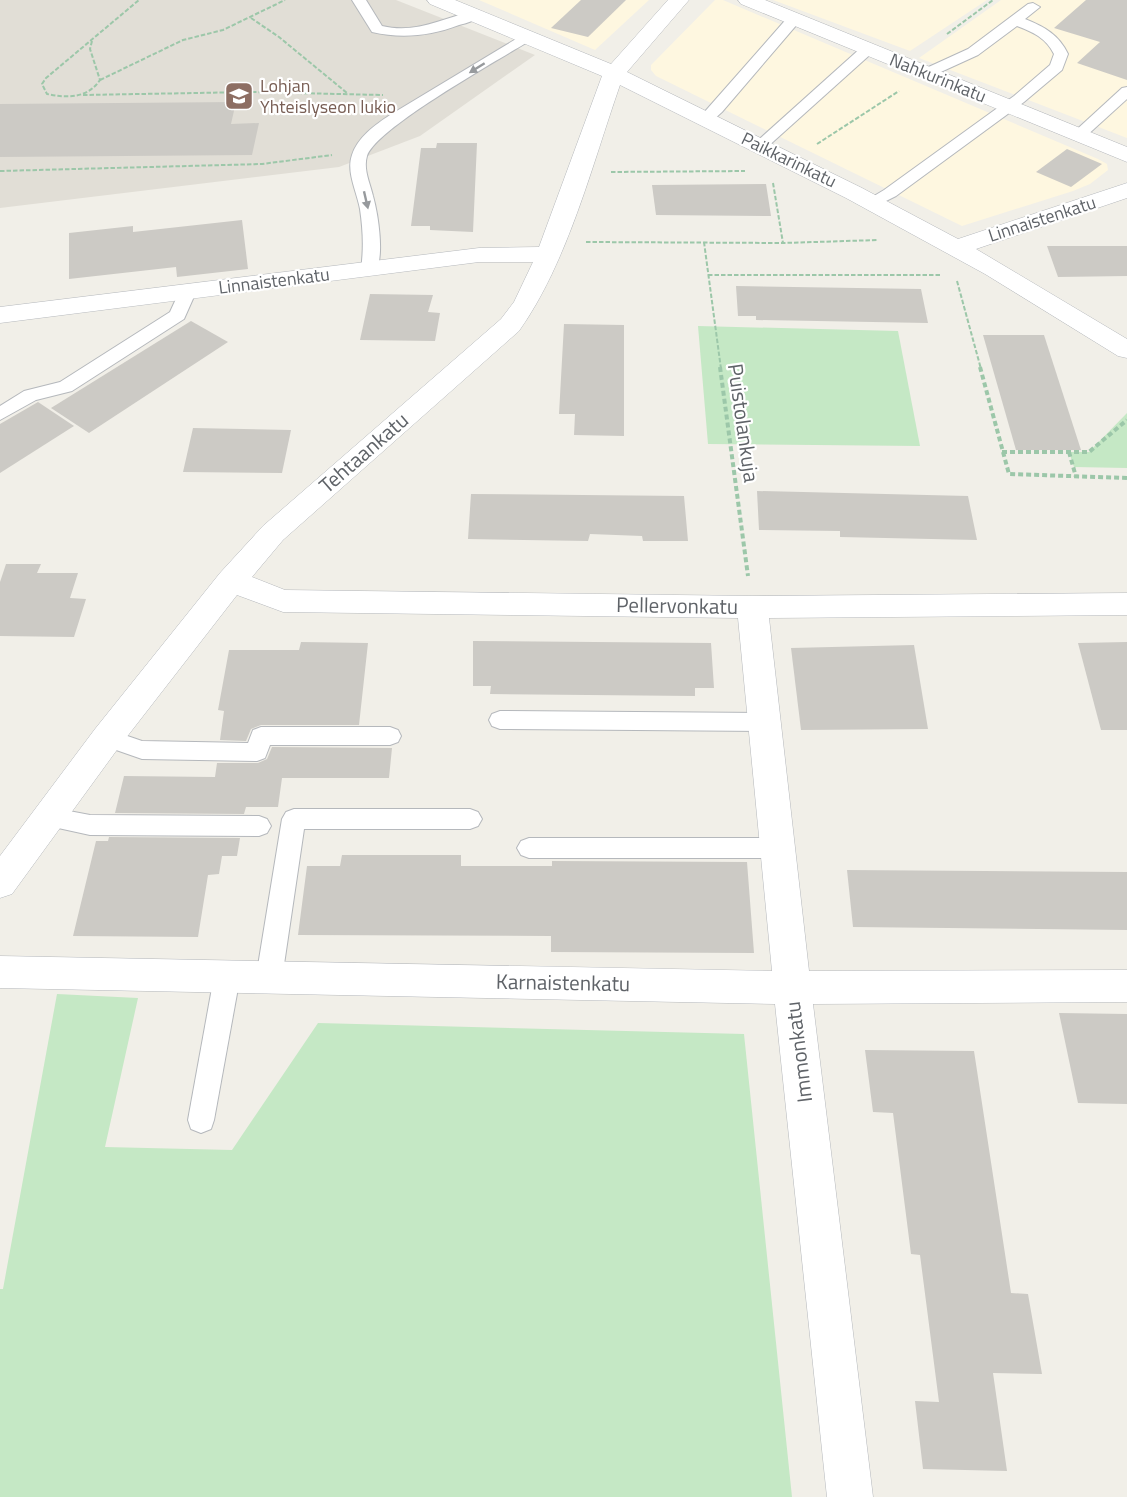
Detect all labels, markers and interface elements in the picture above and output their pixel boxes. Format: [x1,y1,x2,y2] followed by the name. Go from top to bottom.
[886,46,991,109] street label: Nahkurinkatu
[469,62,485,73] one-way arrow
[260,72,396,120] place label: Lohjan Yhteislyseon lukio
[223,80,255,112] school or university icon: Lohjan Yhteislyseon lukio
[737,125,841,194] street label: Paikkarinkatu
[985,188,1099,249] street label: Linnaistenkatu
[361,191,371,210] one-way arrow
[217,260,331,301] street label: Linnaistenkatu
[720,362,768,485] street label: Puistolankuja
[311,404,415,500] street label: Tehtaankatu
[616,588,738,622] street label: Pellervonkatu
[496,965,630,999] street label: Karnaistenkatu
[776,1000,820,1105] street label: Immonkatu

